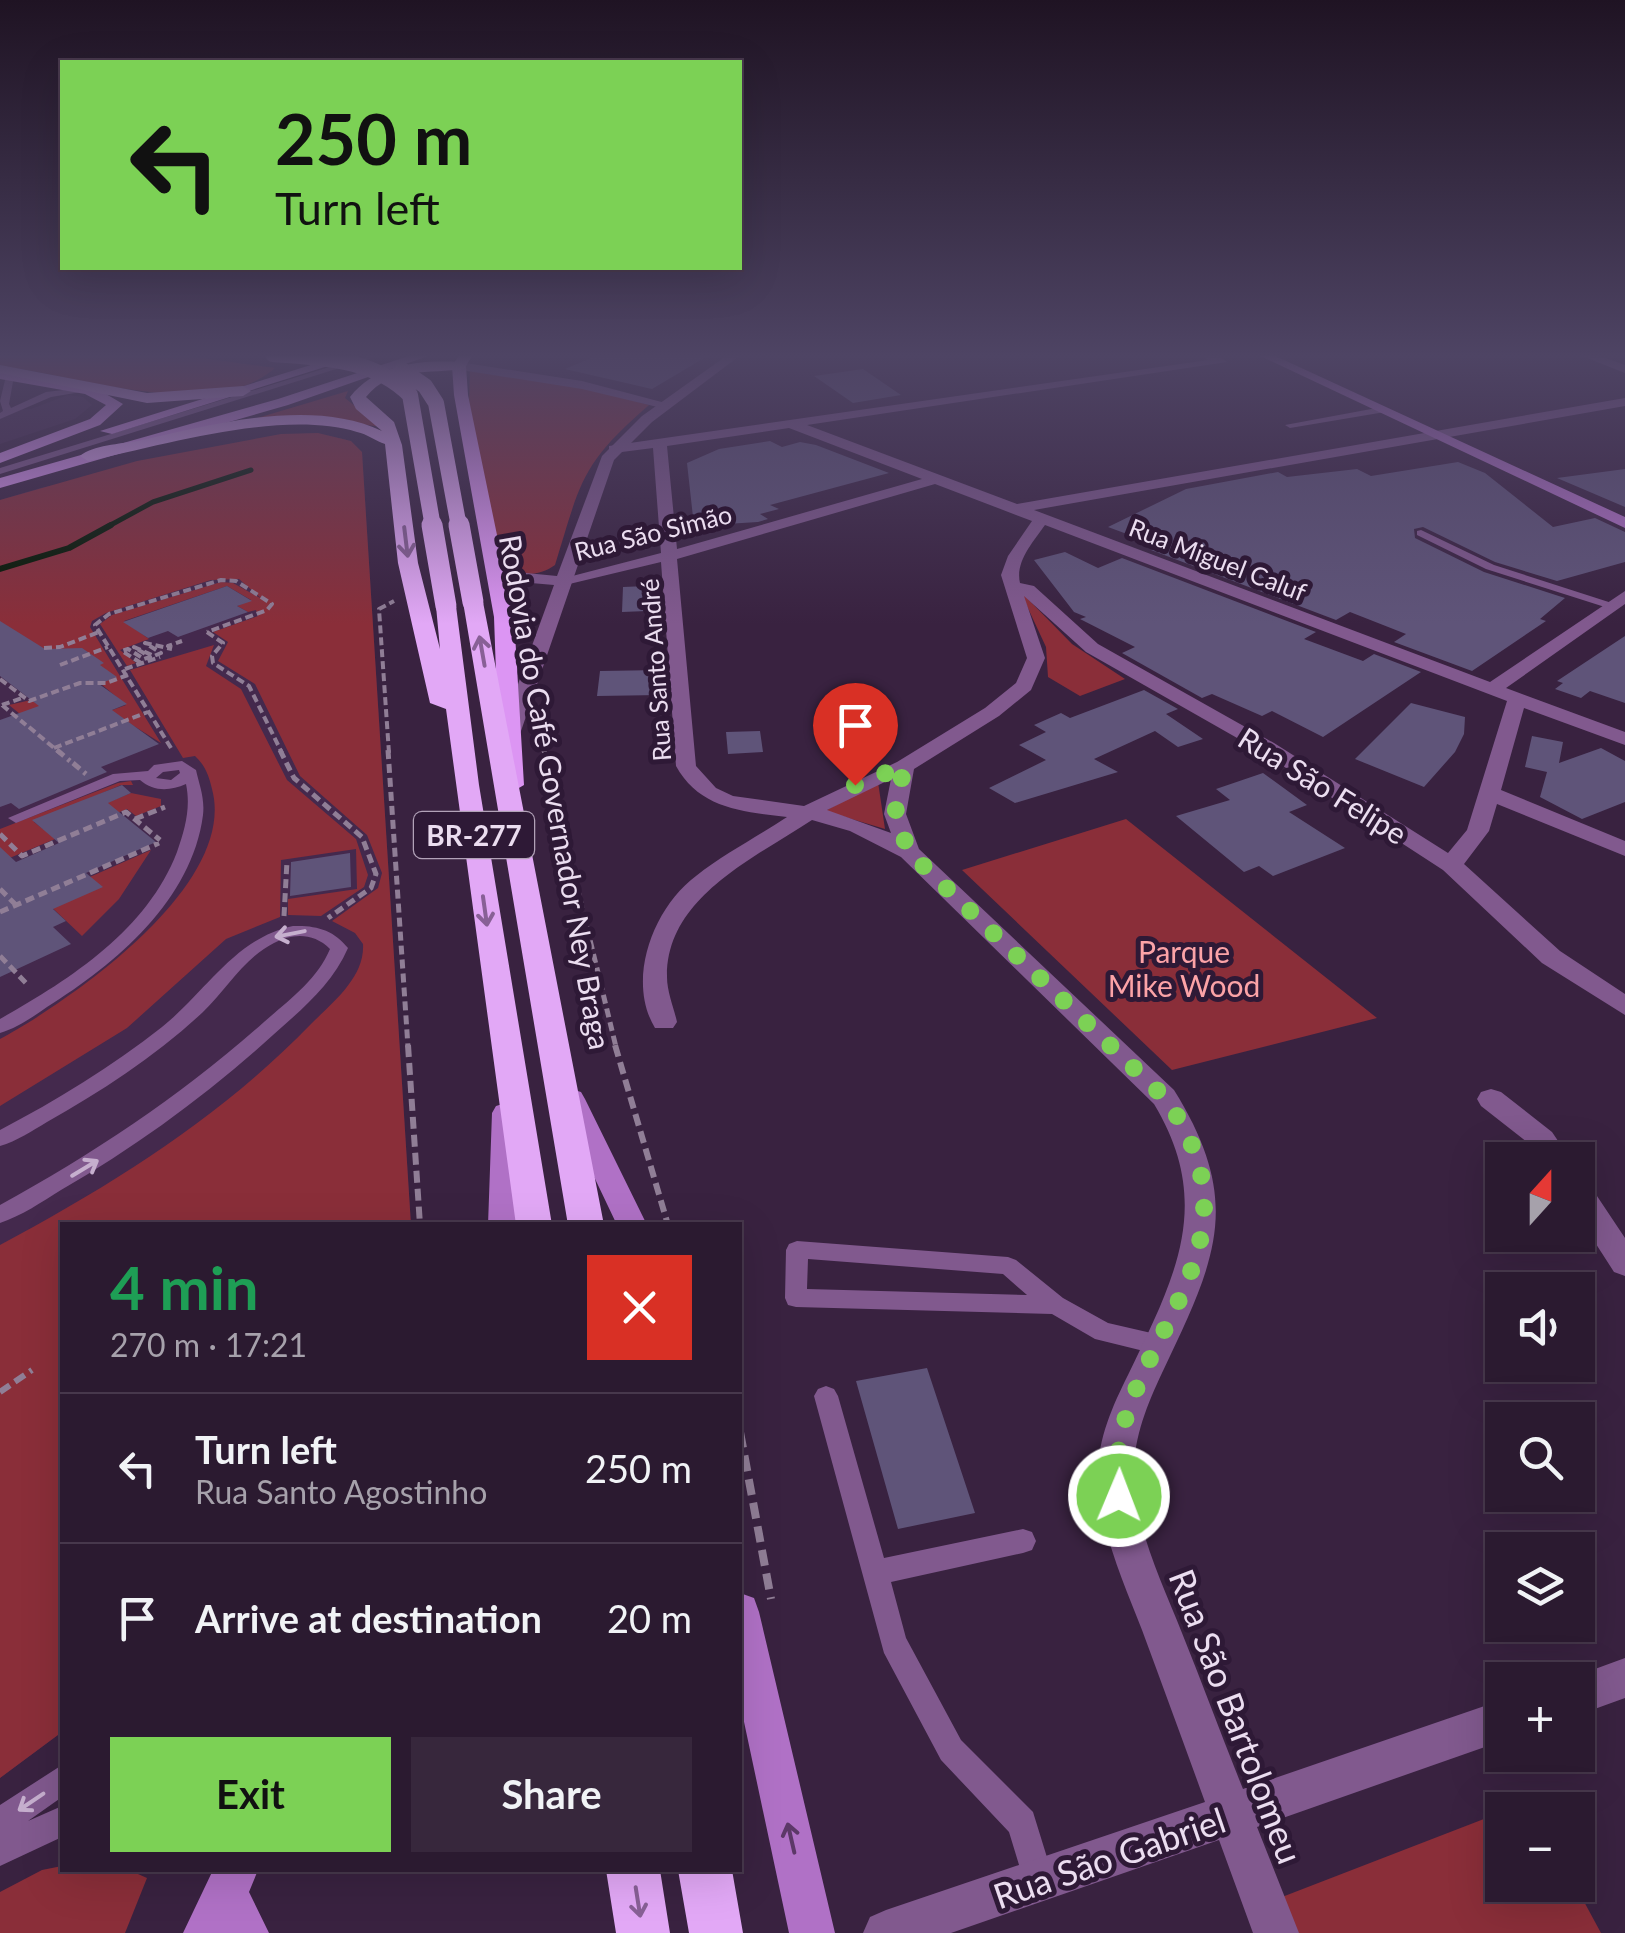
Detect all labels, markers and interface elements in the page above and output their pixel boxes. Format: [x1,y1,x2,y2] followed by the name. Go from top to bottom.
[275,96,472,180] text: 250 m
[110,100,240,230] icon: left
[275,181,440,235] text: Turn left
[571,498,735,566] street label: Rua São Simão
[1125,511,1311,607] street label: Rua Miguel Caluf
[397,525,416,557] one-way arrow
[493,532,619,1052] street label: Rodovia do Café Governador Ney Braga
[634,578,676,762] street label: Rua Santo André
[472,636,491,668] one-way arrow
[813,683,898,786] pin
[828,698,883,753] icon: arrive
[1232,719,1414,851] street label: Rua São Felipe
[414,812,534,858] road number: BR-277
[476,894,494,927] one-way arrow
[274,925,307,944] one-way arrow
[1108,933,1260,1003] park label: Parque Mike Wood
[1485,1142,1595,1252] north arrow
[1485,1142,1595,1902] map controls
[70,1158,99,1178] one-way arrow
[110,1251,259,1323] text: 4 min
[587,1255,692,1360] button: close
[1485,1272,1595,1382] button: sound
[110,1325,307,1364] text: 270 m · 17:21
[1485,1402,1595,1512] button: search
[195,1426,337,1472] text: Turn left
[110,1441,165,1496] icon: left
[1067,1444,1171,1548] position arrow
[585,1445,692,1491] text: 250 m
[195,1472,487,1511] text: Rua Santo Agostinho
[1485,1532,1595,1642] button: layers
[1162,1563,1312,1869] street label: Rua São Bartolomeu
[110,1591,165,1646] icon: arrive
[195,1595,542,1641] text: Arrive at destination
[607,1595,692,1641] text: 20 m
[1485,1662,1595,1772] button: +
[110,1737,391,1852] button: Exit
[411,1737,692,1852] button: Share
[18,1791,46,1812] one-way arrow
[1485,1792,1595,1902] button: −
[988,1798,1230,1916] street label: Rua São Gabriel
[780,1823,799,1855] one-way arrow
[630,1885,648,1917] one-way arrow

